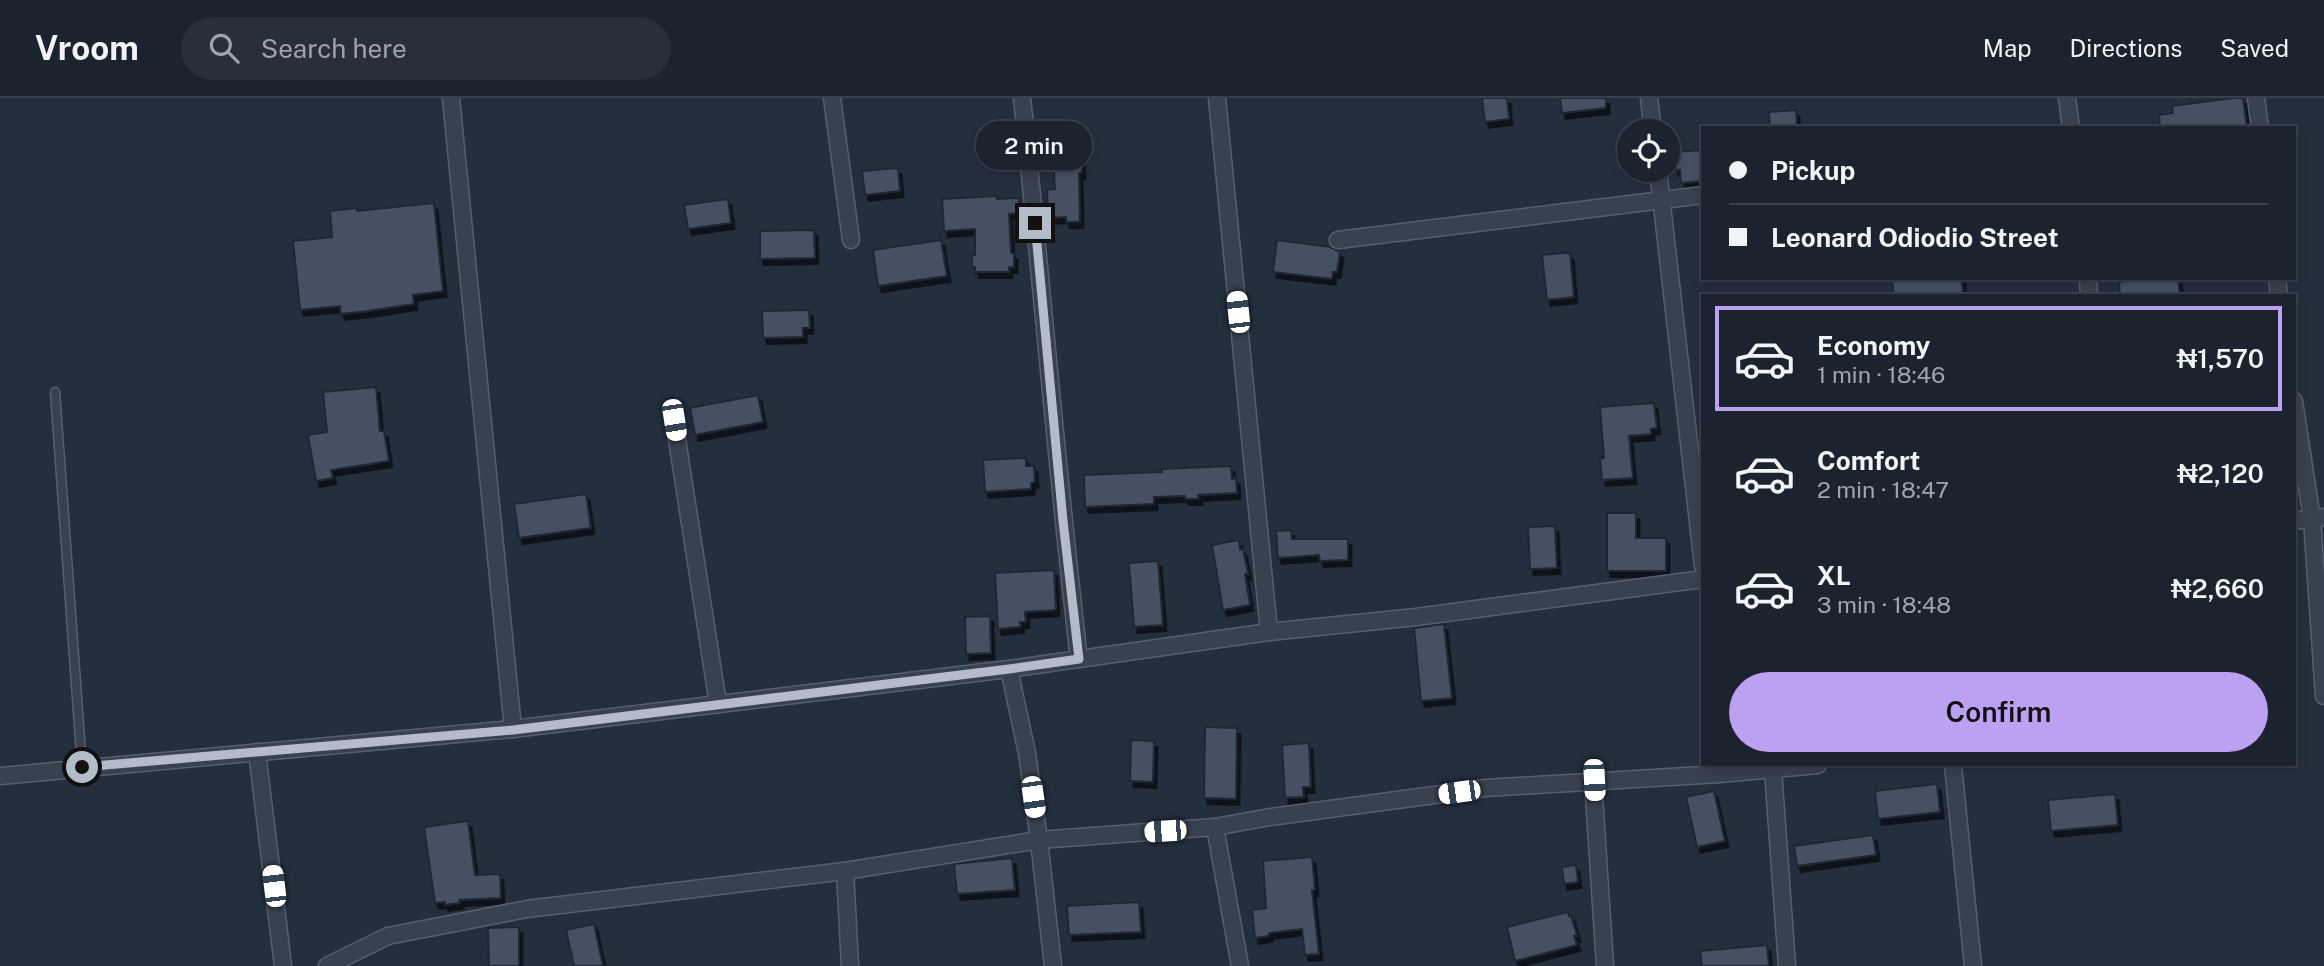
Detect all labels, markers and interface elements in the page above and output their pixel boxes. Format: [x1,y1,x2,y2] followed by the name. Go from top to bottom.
[181,17,671,80] search box
[35,29,139,67] text: Vroom
[205,29,243,67] icon: search
[261,33,407,64] text: Search here
[1983,34,2032,62] text: Map
[2070,34,2182,62] text: Directions
[2220,34,2289,62] text: Saved
[1617,119,1680,182] map controls
[1617,119,1680,182] button: locate
[977,122,1093,170] callout: 2 min
[1004,132,1064,159] text: 2 min
[1771,155,1855,186] text: Pickup
[1019,207,1051,239] route end
[1771,222,2058,253] text: Leonard Odiodio Street
[1226,290,1251,334] car
[1733,327,1796,390] icon: car
[1817,330,1930,361] text: Economy
[2176,343,2264,374] text: ₦1,570
[1817,361,1945,388] text: 1 min · 18:46
[661,398,688,442] car
[1733,442,1796,505] icon: car
[1817,445,1920,476] text: Comfort
[2177,458,2264,489] text: ₦2,120
[1817,476,1949,503] text: 2 min · 18:47
[1733,557,1796,620] icon: car
[1817,560,1851,591] text: XL
[2171,573,2264,604] text: ₦2,660
[1817,591,1951,618] text: 3 min · 18:48
[1729,672,2268,752] button: Confirm
[66,751,98,783] route start
[1583,758,1606,802] car
[1020,775,1047,819] car
[1437,779,1482,805] car
[1144,819,1187,843] car
[262,864,287,908] car

